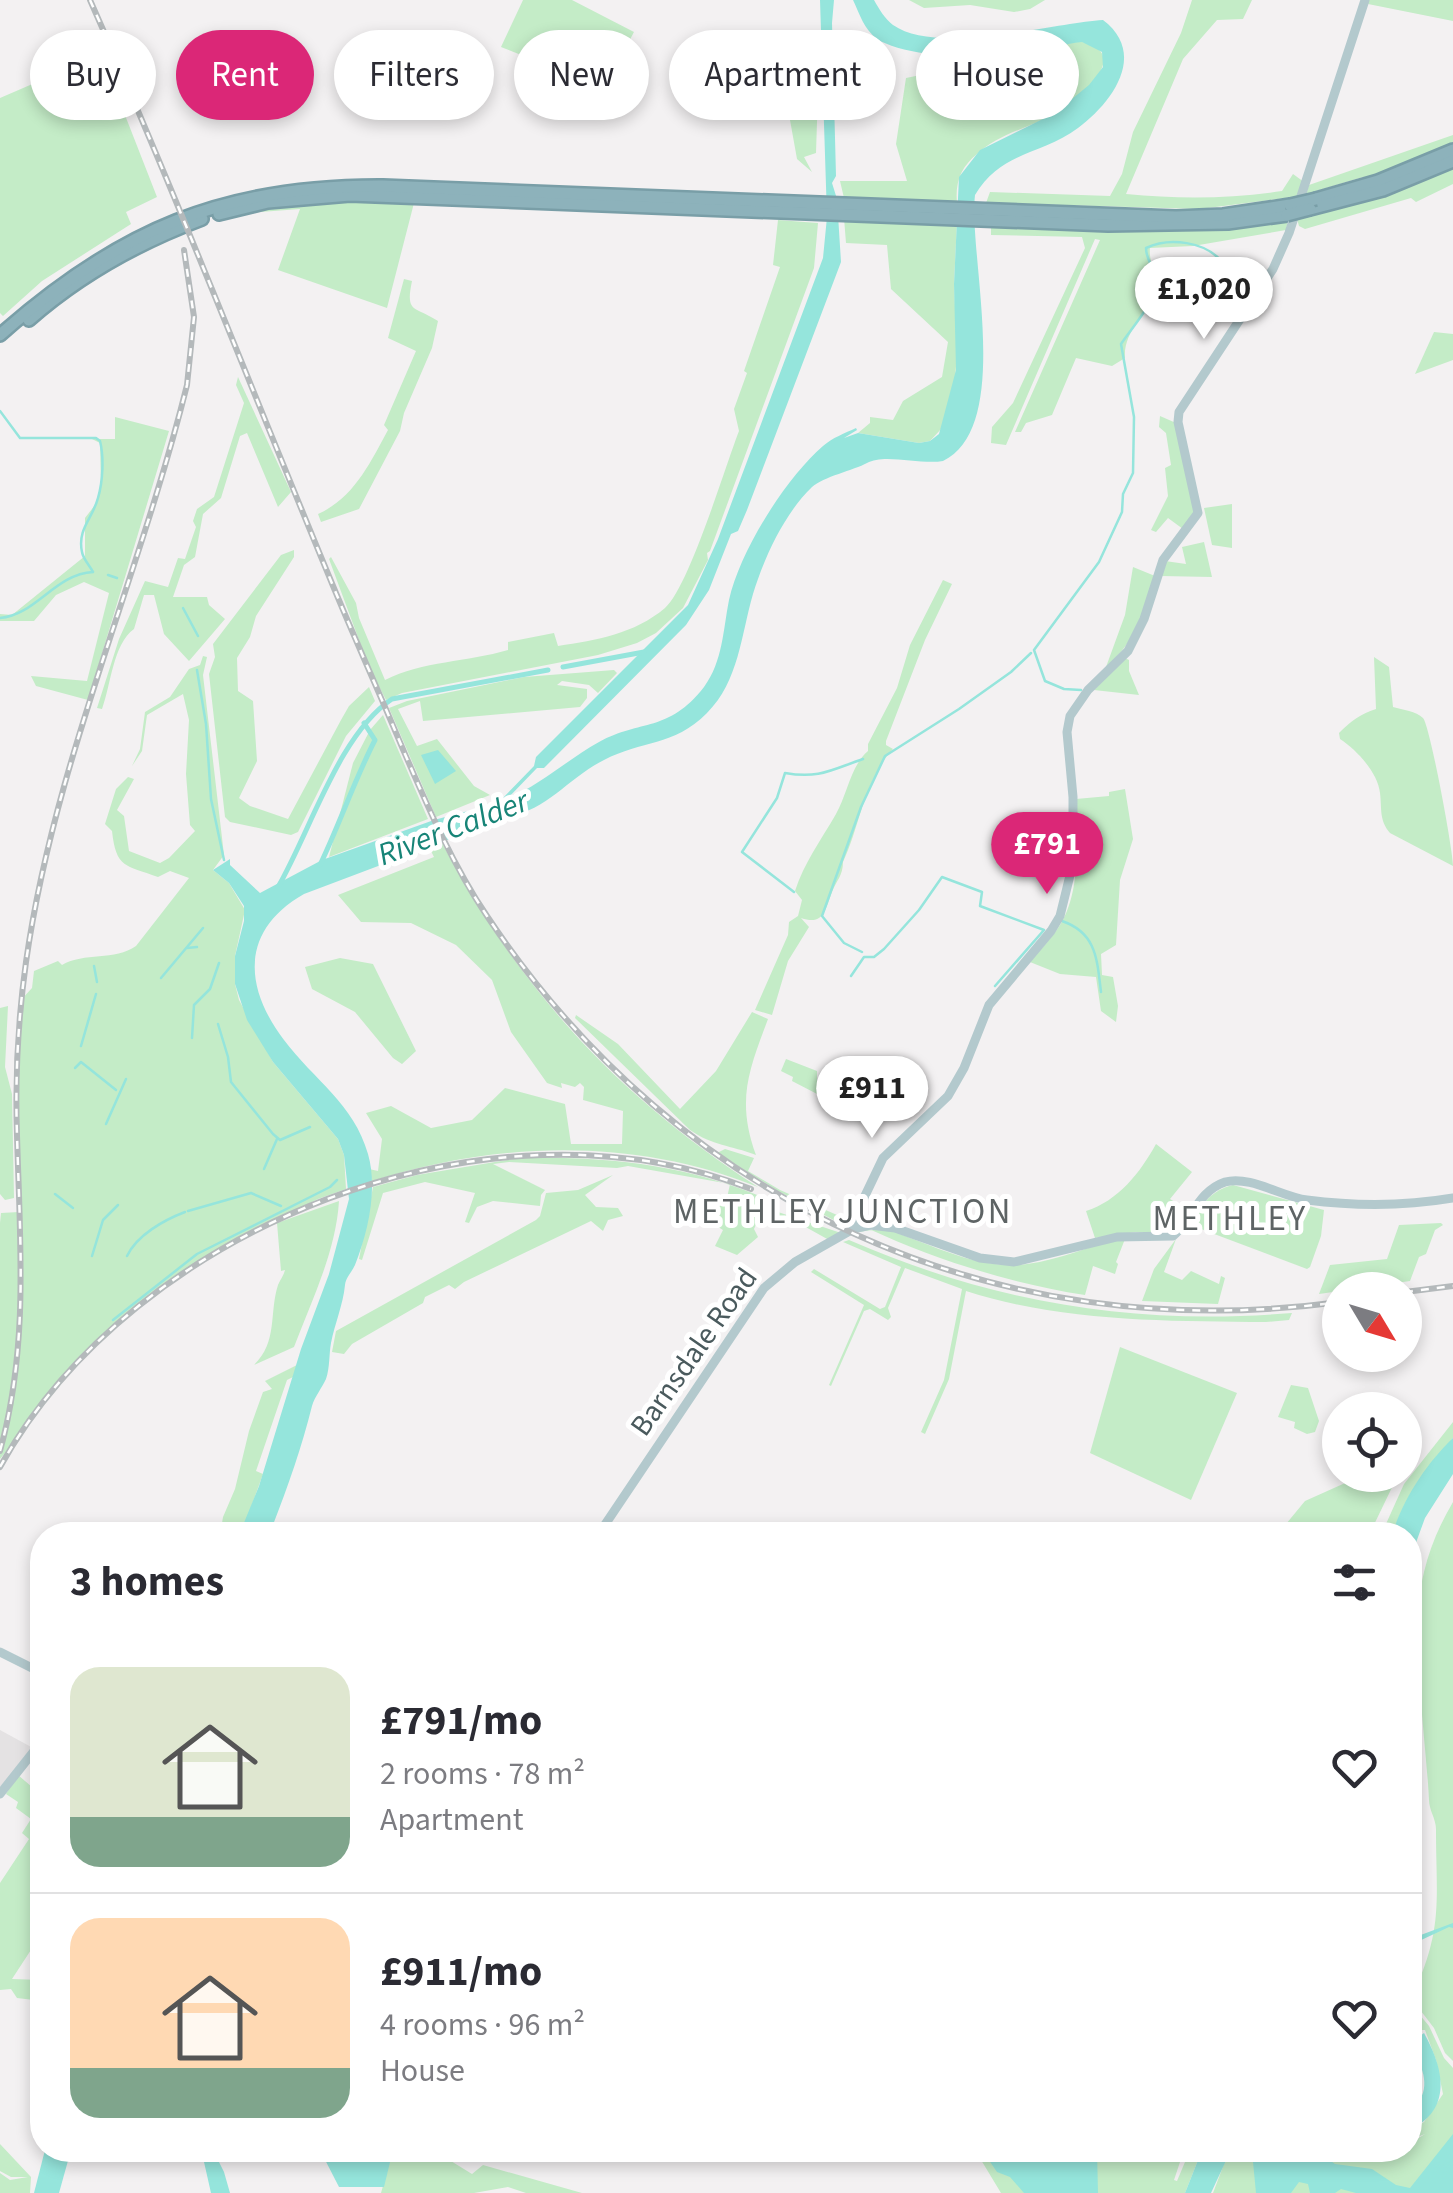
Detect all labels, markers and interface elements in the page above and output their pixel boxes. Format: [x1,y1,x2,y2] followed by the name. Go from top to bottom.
[30,30,156,120] chip: Buy
[176,30,314,120] chip: Rent
[334,30,494,120] chip: Filters
[514,30,649,120] chip: New
[669,30,896,120] chip: Apartment
[916,30,1079,120] chip: House
[1123,257,1285,342] pin: £1,020
[1157,266,1251,312] text: £1,020
[371,777,537,878] water label: River Calder
[988,812,1106,897] pin: £791
[1013,821,1081,867] text: £791
[813,1056,931,1141] pin: £911
[838,1065,906,1111] text: £911
[673,1187,1013,1237] district label: METHLEY JUNCTION
[1152,1194,1308,1244] district label: METHLEY
[620,1259,768,1445] street label: Barnsdale Road
[1322,1272,1422,1372] north arrow
[1322,1272,1422,1492] map controls
[1322,1392,1422,1492] button: locate
[70,1552,224,1612] text: 3 homes
[1327,1555,1382,1610] icon: filters
[380,1691,542,1751] text: £791/mo
[150,1707,270,1827] icon: home
[1327,1740,1382,1795] icon: heart
[380,1751,585,1797] text: 2 rooms · 78 m²
[380,1797,523,1843] text: Apartment
[380,1942,542,2002] text: £911/mo
[150,1958,270,2078] icon: home
[1327,1991,1382,2046] icon: heart
[380,2002,585,2048] text: 4 rooms · 96 m²
[380,2048,465,2094] text: House

